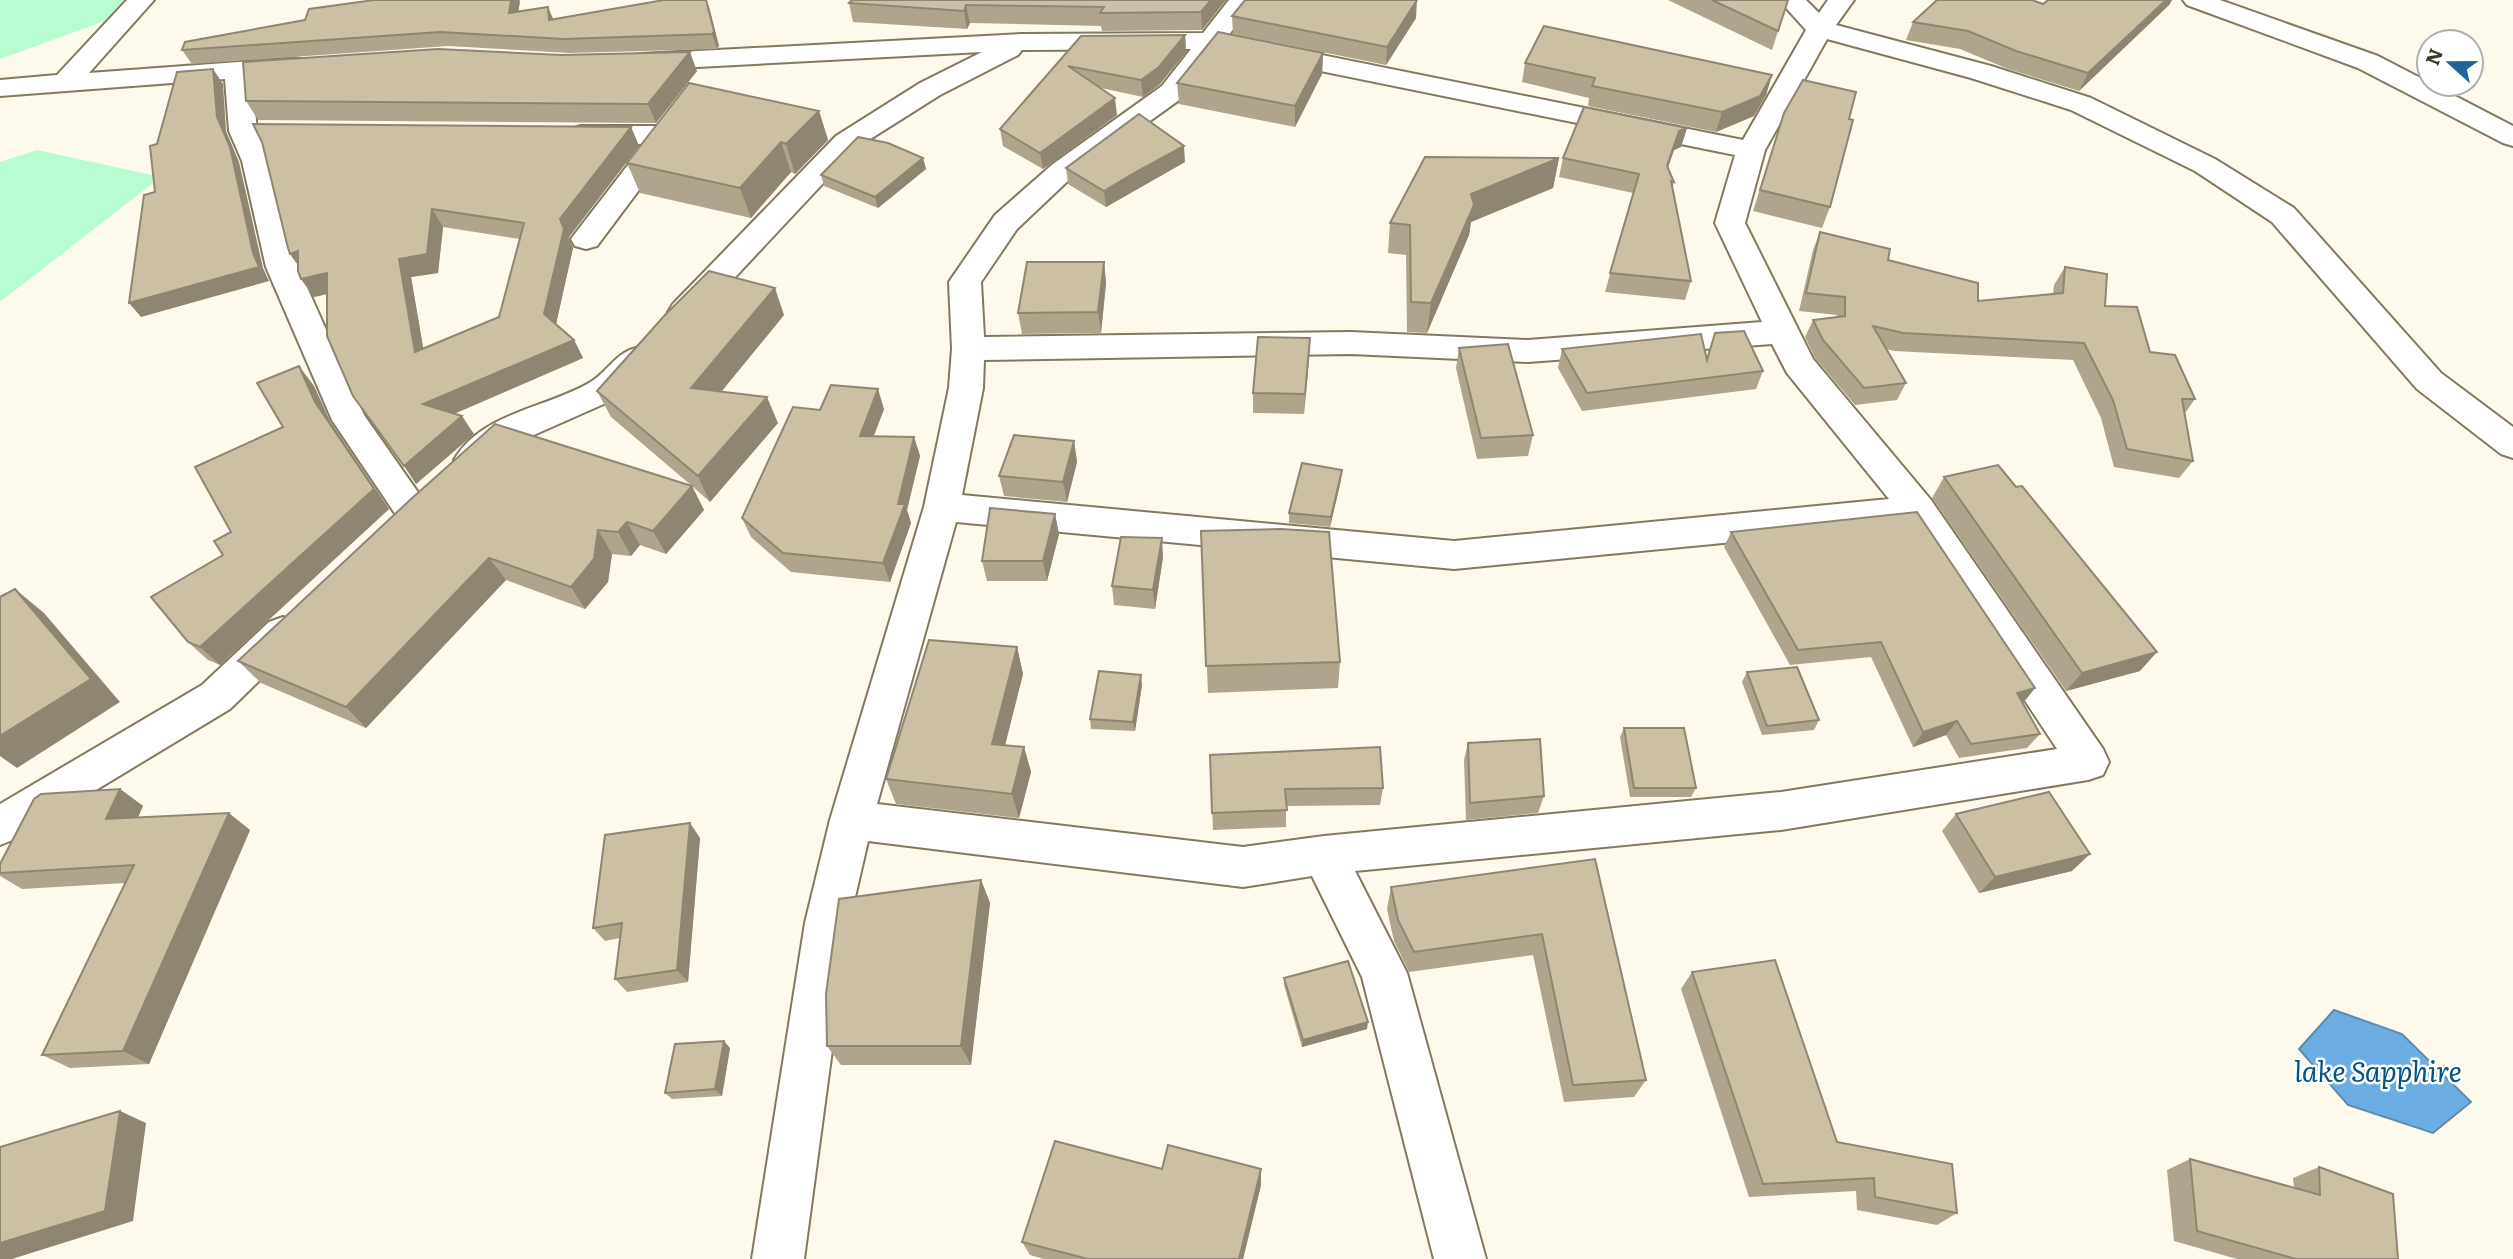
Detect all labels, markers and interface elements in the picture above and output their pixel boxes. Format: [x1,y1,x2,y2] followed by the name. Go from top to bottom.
[2415,28,2485,98] north arrow
[2417,44,2449,69] text: N
[2294,1049,2462,1091] water label: lake Sapphire

